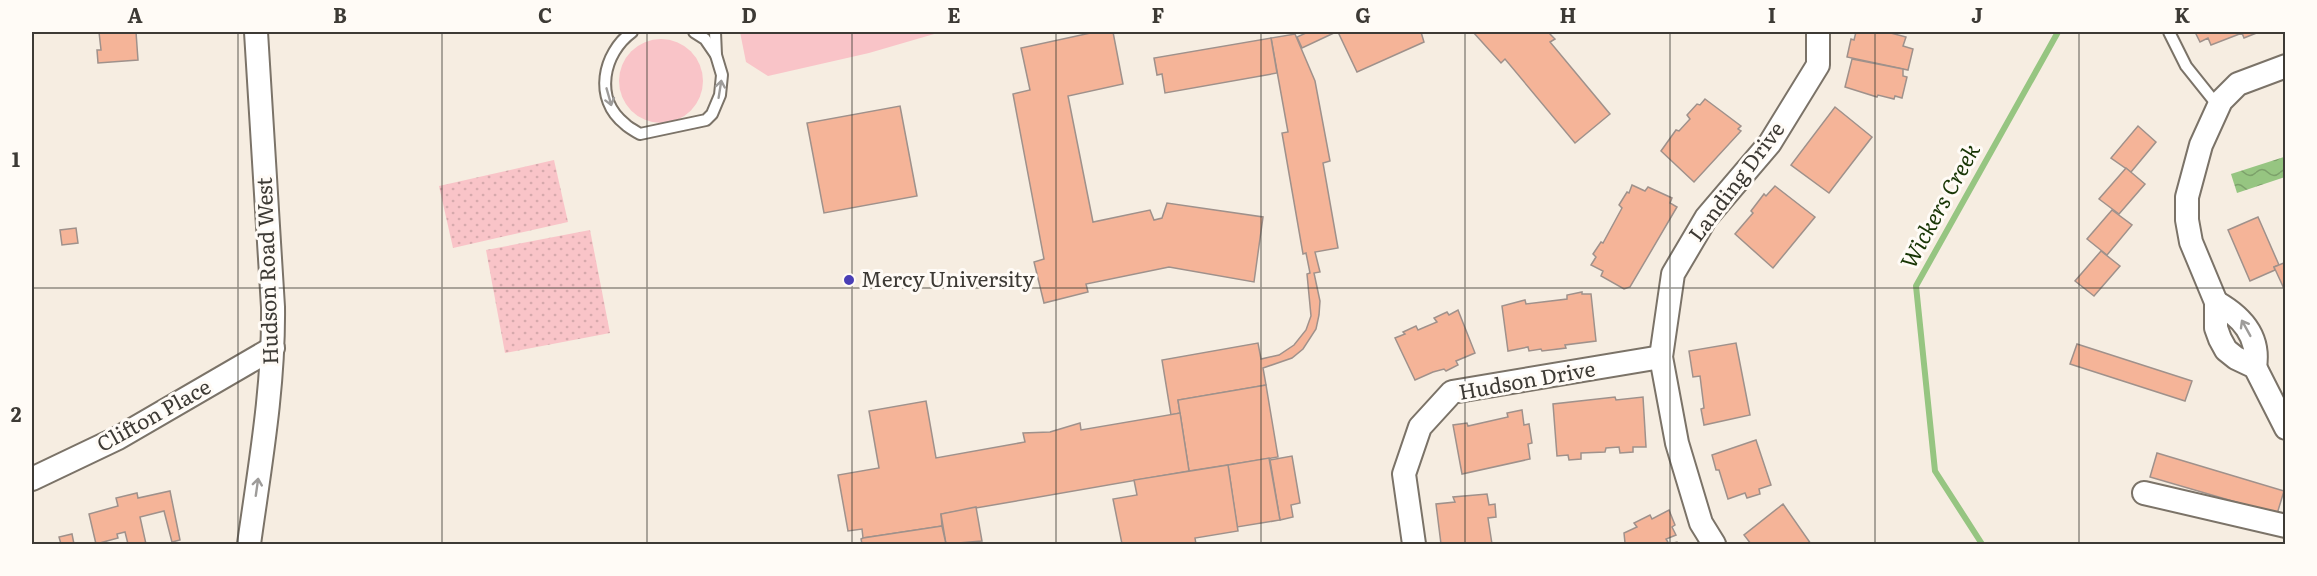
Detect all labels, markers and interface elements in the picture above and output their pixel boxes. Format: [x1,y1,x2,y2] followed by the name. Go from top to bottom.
[127,0,143,29] text: A
[333,0,347,29] text: B
[538,0,552,29] text: C
[741,0,757,29] text: D
[947,0,961,29] text: E
[1152,0,1165,29] text: F
[1355,0,1371,29] text: G
[1560,0,1576,29] text: H
[1768,0,1776,29] text: I
[1971,0,1983,29] text: J
[2174,0,2190,29] text: K
[715,80,726,99] one-way arrow
[604,87,615,106] one-way arrow
[1680,114,1791,247] street label: Landing Drive
[1891,137,1987,274] water label: Wickers Creek
[12,143,20,173] text: 1
[247,176,284,365] street label: Hudson Road West
[861,262,1035,293] place label: Mercy University
[842,273,856,287] marker: Mercy University
[2240,320,2252,337] one-way arrow
[1456,351,1597,406] street label: Hudson Drive
[90,370,216,458] street label: Clifton Place
[11,398,22,428] text: 2
[252,477,263,497] one-way arrow

